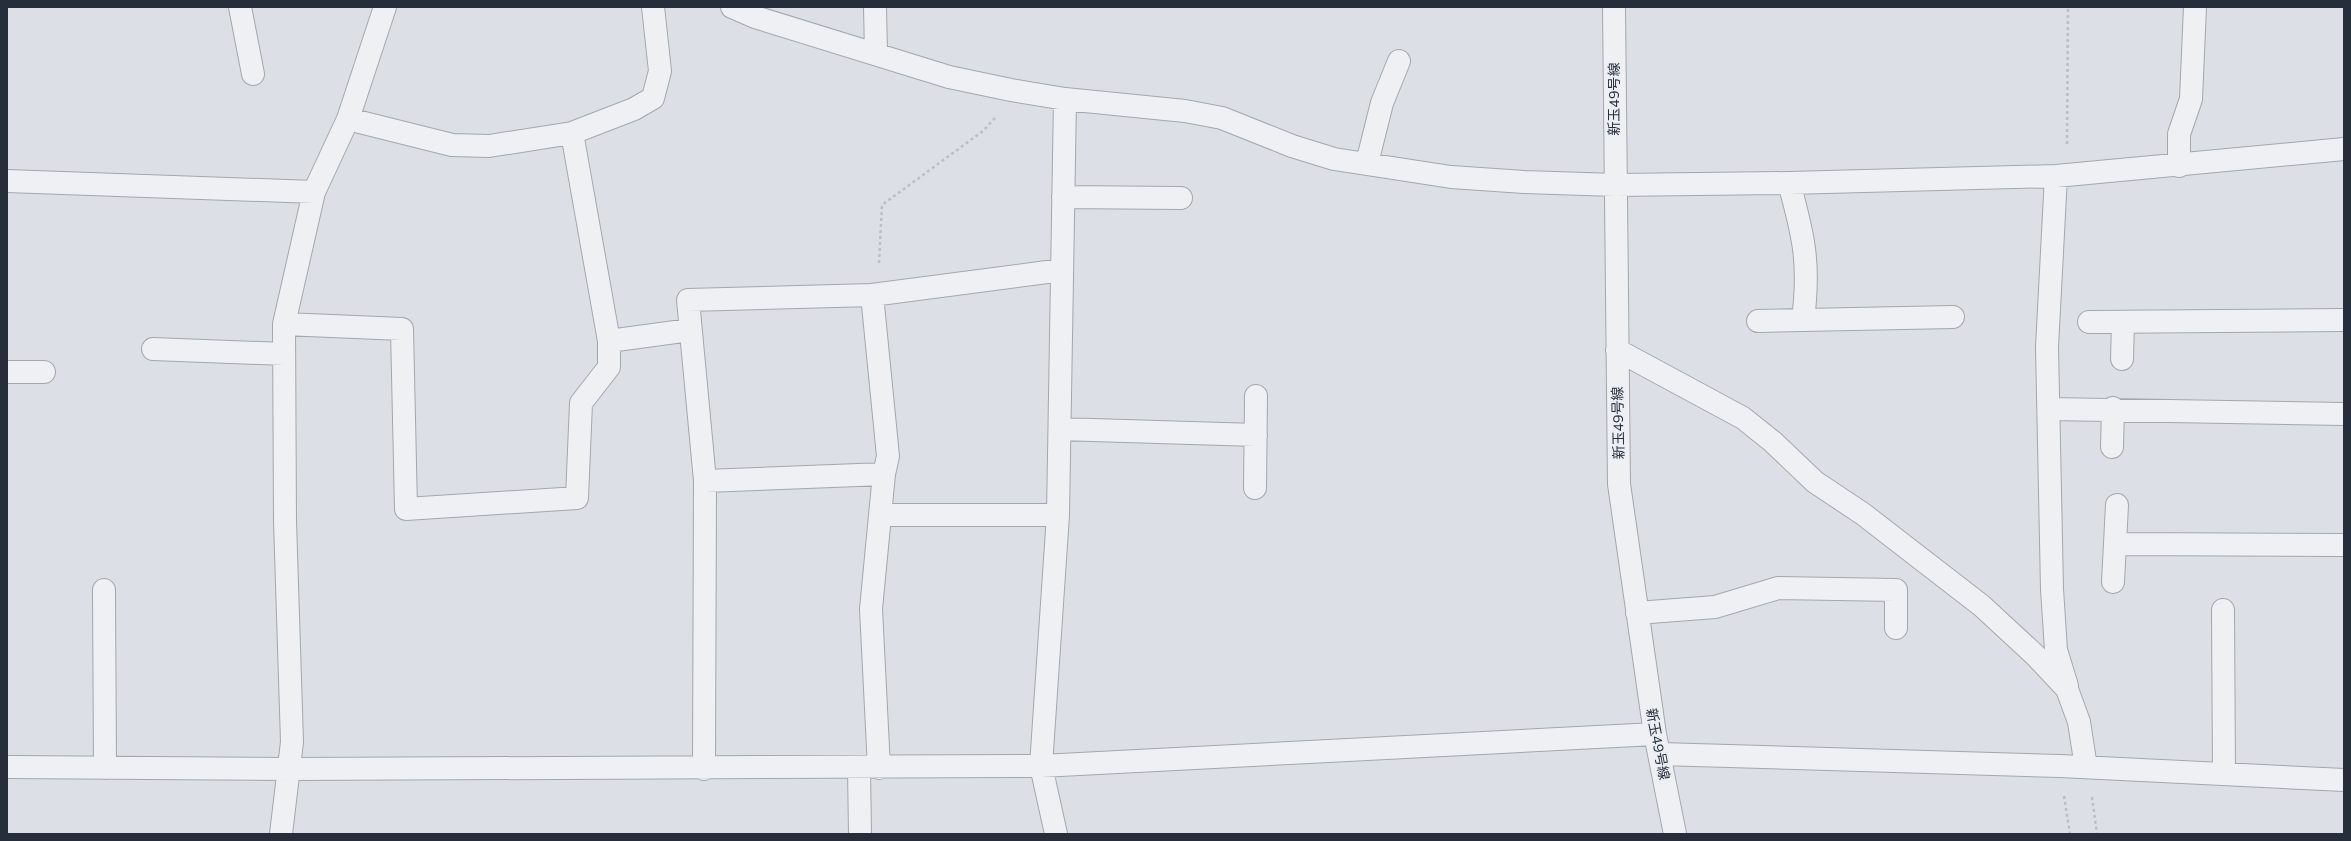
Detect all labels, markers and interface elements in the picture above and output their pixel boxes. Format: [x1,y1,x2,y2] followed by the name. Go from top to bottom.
[1605,63,1622,135] street label: 新玉49号線
[1608,386,1627,460] street label: 新玉49号線
[1643,706,1674,781] street label: 新玉49号線

